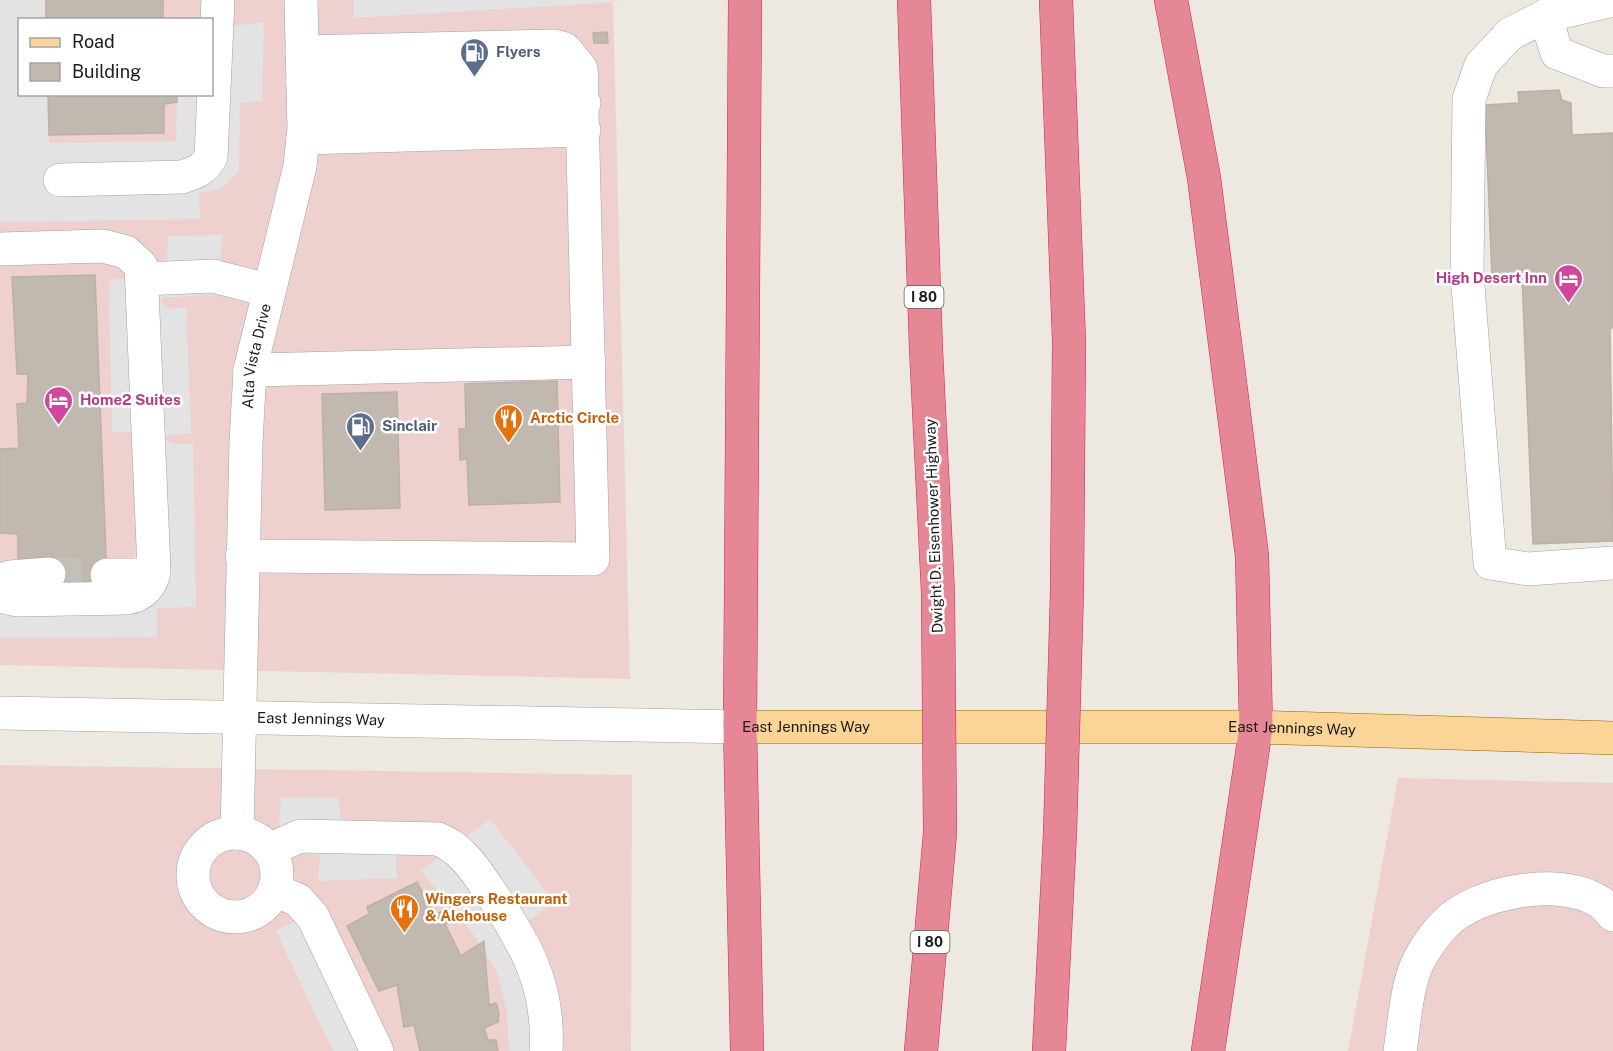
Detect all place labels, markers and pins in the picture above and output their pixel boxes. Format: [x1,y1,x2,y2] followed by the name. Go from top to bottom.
[459,36,491,78] fuel station icon: Flyers
[496,43,541,60] place label: Flyers
[1552,262,1584,304] hotel icon: High Desert Inn
[1436,269,1547,286] place label: High Desert Inn
[43,384,75,426] hotel icon: Home2 Suites
[80,391,181,408] place label: Home2 Suites
[493,402,525,444] restaurant icon: Arctic Circle
[530,409,619,426] place label: Arctic Circle
[345,410,377,452] fuel station icon: Sinclair
[382,417,437,434] place label: Sinclair
[425,890,567,924] place label: Wingers Restaurant & Alehouse
[388,892,420,934] restaurant icon: Wingers Restaurant & Alehouse

